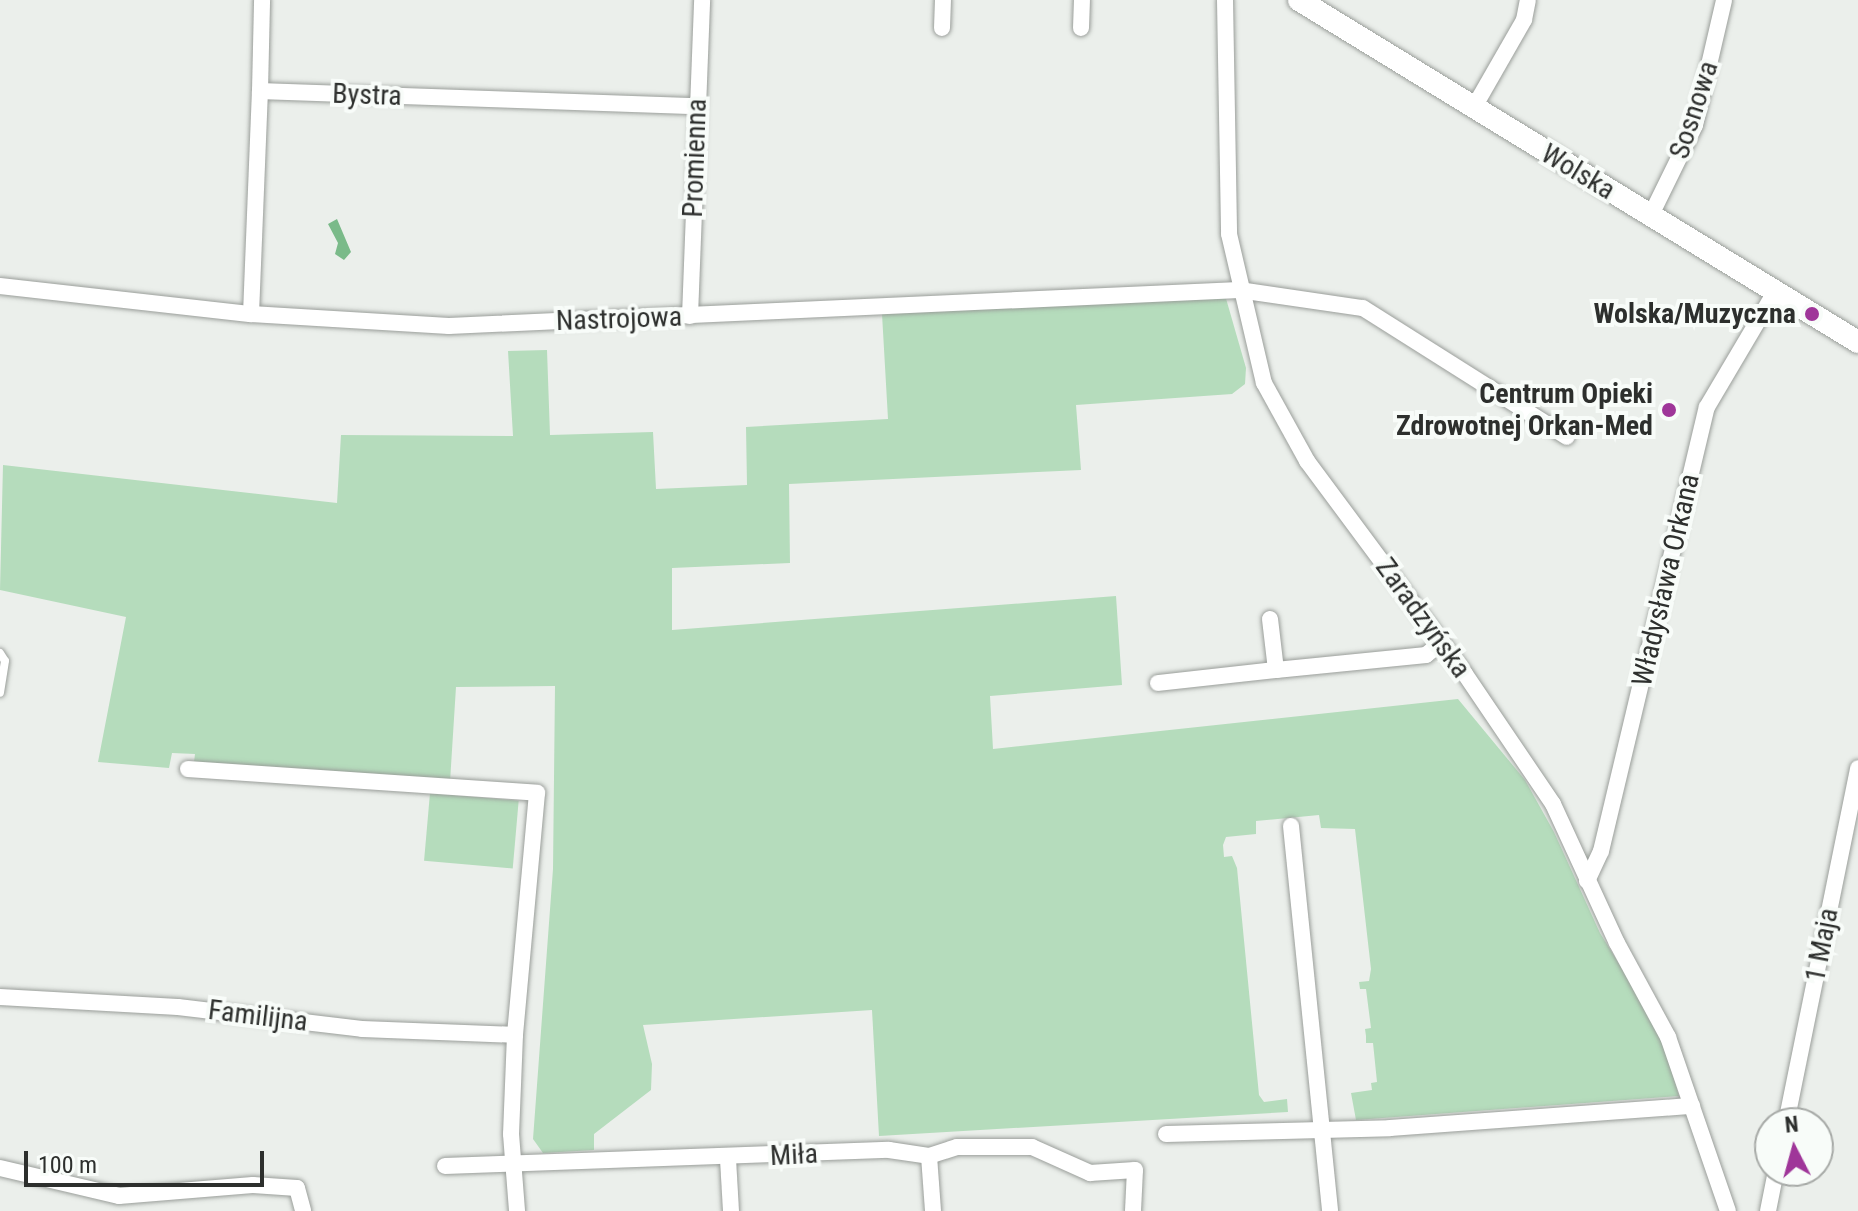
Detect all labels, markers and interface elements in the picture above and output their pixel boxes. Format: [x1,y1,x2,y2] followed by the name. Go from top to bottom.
[1662,57,1726,163] street label: Sosnowa
[332,77,402,113] street label: Bystra
[676,98,714,218] street label: Promienna
[1535,137,1621,207] street label: Wolska
[1593,297,1796,331] place label: Wolska/Muzyczna
[555,300,683,338] street label: Nastrojowa
[1803,305,1821,323] marker: Wolska/Muzyczna
[1396,377,1653,443] place label: Centrum Opieki Zdrowotnej Orkan-Med
[1660,401,1678,419] marker: Centrum Opieki Zdrowotnej Orkan-Med
[1625,471,1707,689] street label: Władysława Orkana
[1368,552,1478,684] street label: Zaradzyńska
[1798,905,1846,985] street label: 1 Maja
[206,993,310,1039] street label: Familijna
[1754,1107,1834,1187] north arrow
[1784,1111,1800,1138] text: N
[28,1135,268,1185] scale bar
[769,1137,819,1173] street label: Miła
[38,1151,97,1179] text: 100 m

